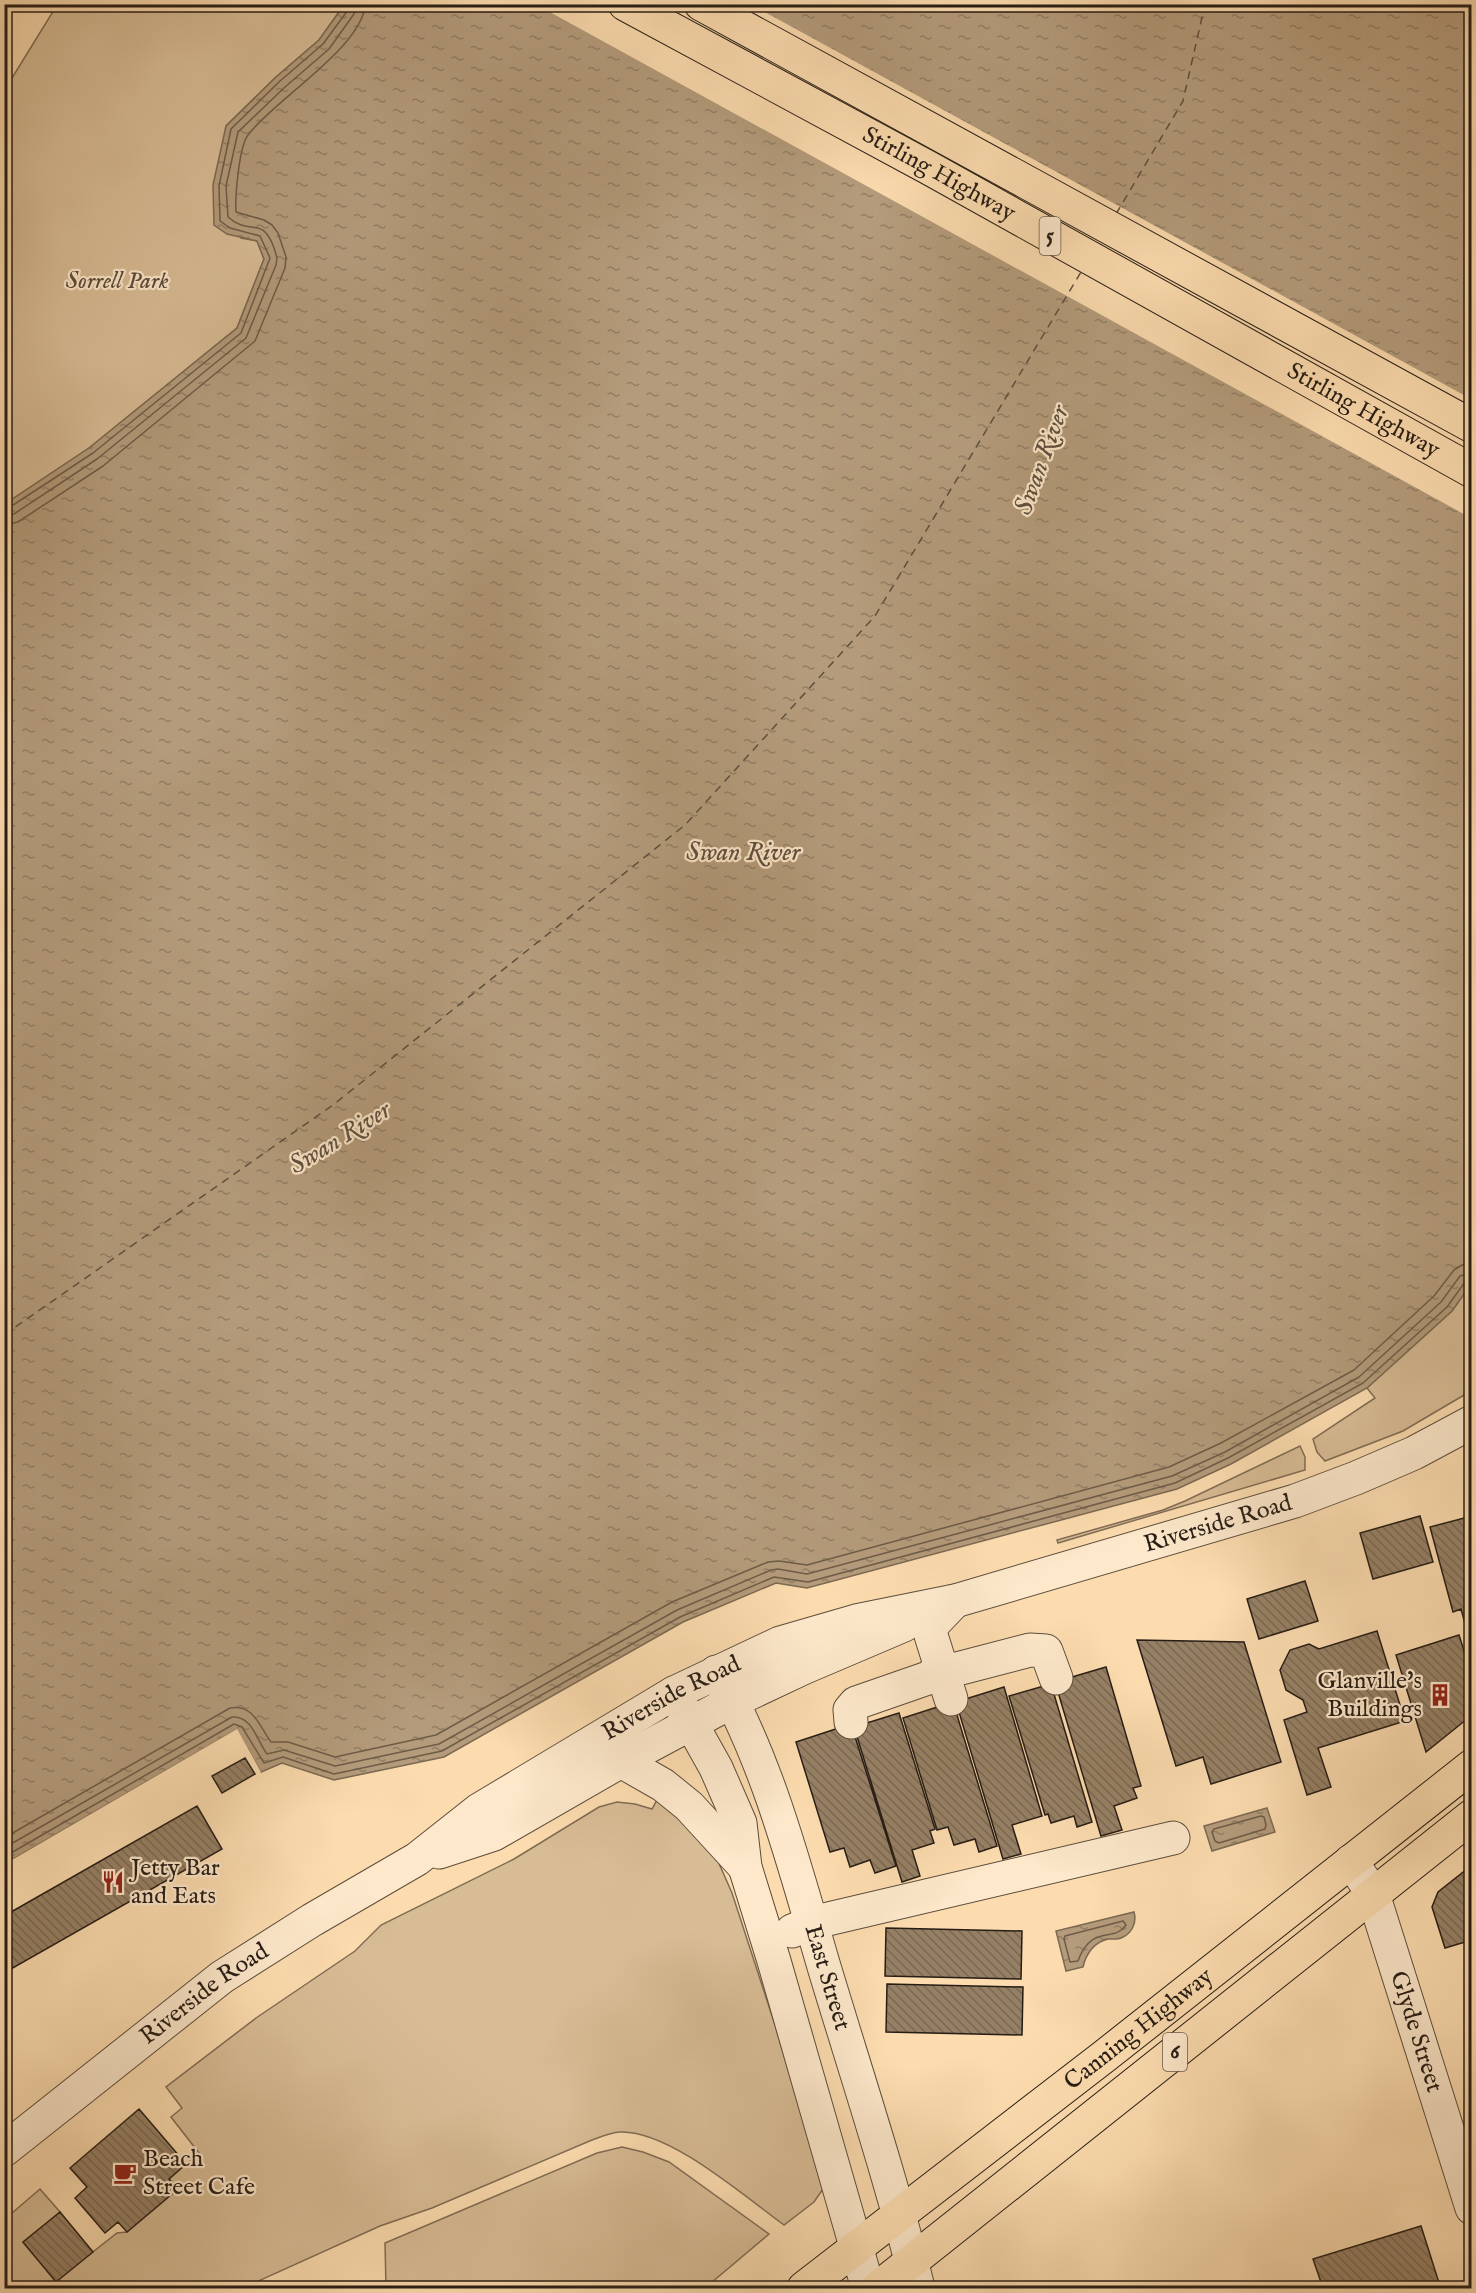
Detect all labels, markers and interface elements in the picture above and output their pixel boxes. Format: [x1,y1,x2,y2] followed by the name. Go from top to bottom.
[857,119,1021,229] street label: Stirling Highway
[1040,217,1060,255] road number: 5
[65,266,169,297] park label: Sorrell Park
[1282,355,1445,466] street label: Stirling Highway
[1007,400,1077,519] water label: Swan River
[686,836,801,869] water label: Swan River
[283,1093,398,1182] water label: Swan River
[1140,1487,1296,1560] street label: Riverside Road
[596,1648,746,1748] street label: Riverside Road
[1317,1666,1422,1725] place label: Glanville's Buildings
[1427,1682,1453,1708] building icon: Glanville's Buildings
[128,1853,220,1912] place label: Jetty Bar and Eats
[100,1869,126,1895] restaurant icon: Jetty Bar and Eats
[797,1921,858,2034] street label: East Street
[133,1936,275,2052] street label: Riverside Road
[1058,1961,1219,2097] street label: Canning Highway
[1383,1967,1450,2096] street label: Glyde Street
[1163,2033,1187,2071] road number: 6
[143,2144,255,2203] place label: Beach Street Cafe
[112,2160,138,2186] cafe icon: Beach Street Cafe

